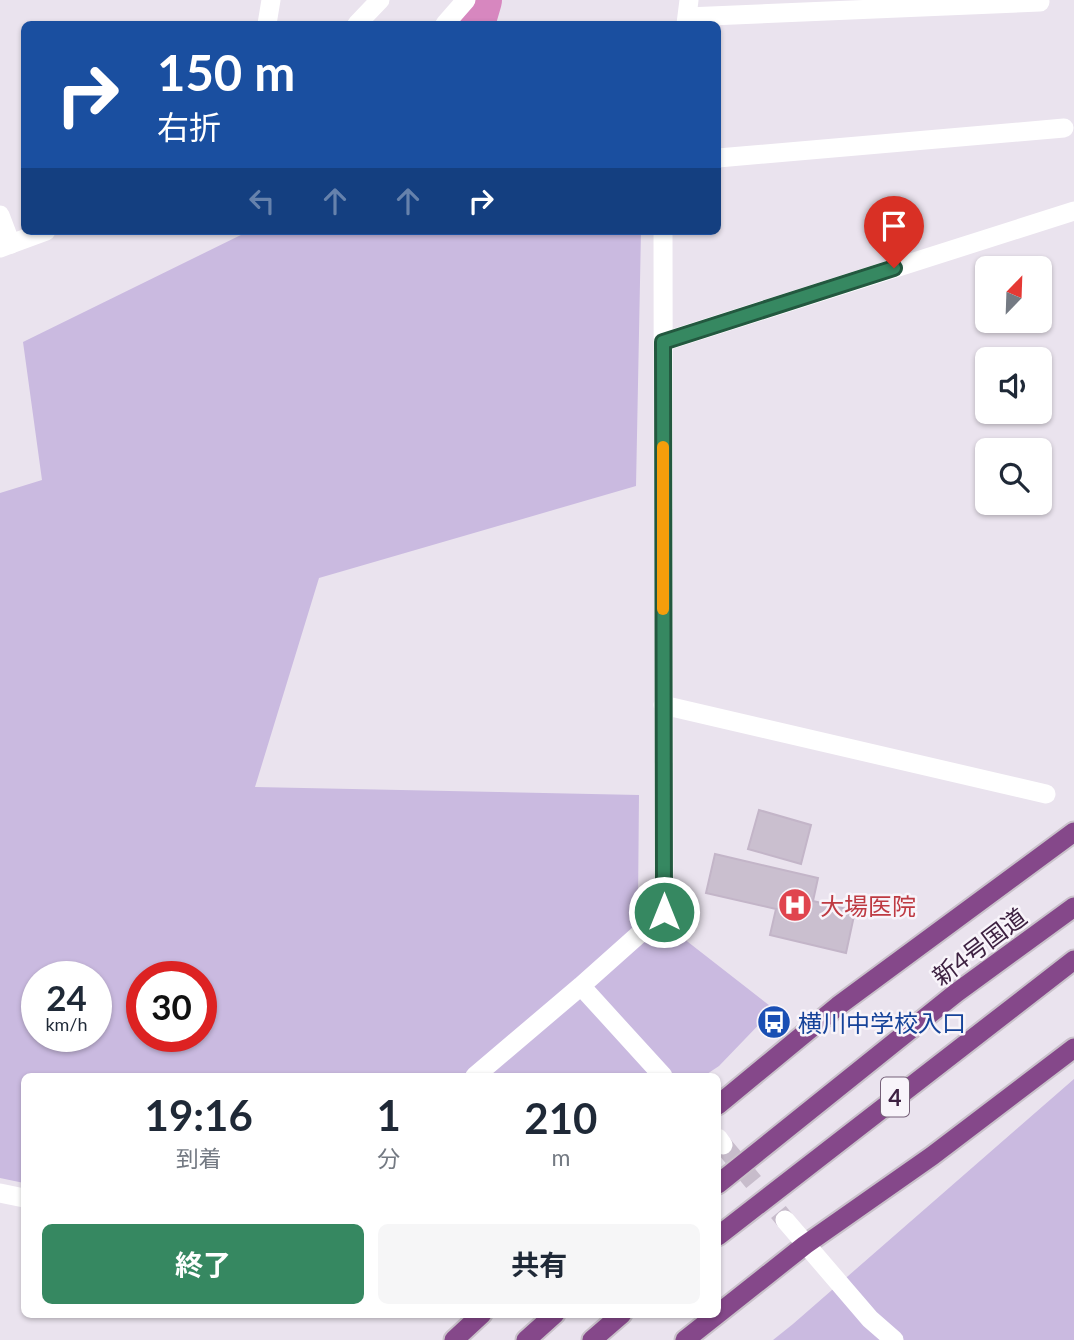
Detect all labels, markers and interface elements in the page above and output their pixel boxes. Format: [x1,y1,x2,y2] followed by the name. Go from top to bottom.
[157,43,295,101] text: 150 m
[42,49,133,140] icon: right
[157,107,221,146] text: 右折
[243,182,281,220] icon: left
[316,182,354,220] icon: ahead
[389,182,427,220] icon: ahead
[462,182,500,220] icon: right
[864,196,924,268] pin
[875,207,913,245] icon: arrive
[975,256,1052,332] north arrow
[975,256,1052,515] map controls
[975,347,1052,424] button: sound
[975,438,1052,515] button: search
[627,875,701,949] position arrow
[776,886,814,924] hospital icon: 大場医院
[820,891,916,920] place label: 大場医院
[926,901,1032,991] street label: 新4号国道
[126,961,217,1052] speed limit sign: 30
[46,976,87,1018] text: 24
[755,1003,793,1041] bus stop icon: 横川中学校入口
[798,1008,966,1037] place label: 横川中学校入口
[45,1013,88,1035] text: km/h
[881,1078,909,1116] road number: 4
[145,1090,253,1140] text: 19:16
[376,1090,401,1140] text: 1
[524,1093,597,1143] text: 210
[551,1143,570,1171] text: m
[176,1144,222,1172] text: 到着
[377,1144,400,1172] text: 分
[42,1224,364,1304] button: 終了
[378,1224,700,1304] button: 共有

